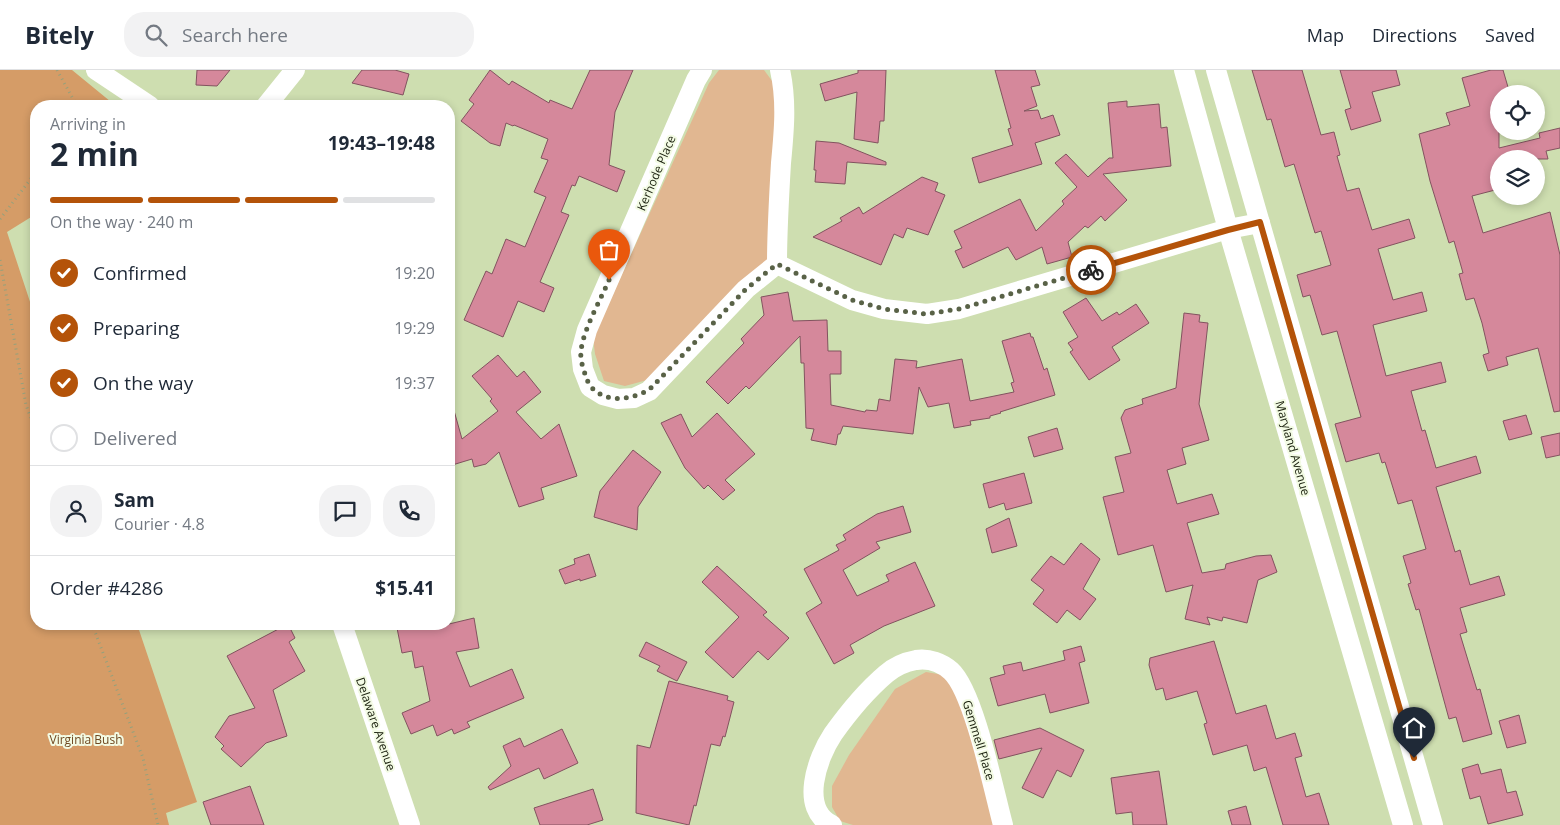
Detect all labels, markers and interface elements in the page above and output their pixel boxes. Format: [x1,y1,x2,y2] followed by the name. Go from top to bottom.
[124,12,474,57] search box
[25,18,94,51] text: Bitely
[142,21,170,49] icon: search
[182,22,288,48] text: Search here
[1307,23,1344,47] text: Map
[1372,23,1457,47] text: Directions
[1485,23,1535,47] text: Saved
[1490,85,1545,205] map controls
[1490,85,1545,140] button: locate
[50,113,126,135] text: Arriving in
[328,130,435,156] text: 19:43–19:48
[50,132,139,175] text: 2 min
[633,133,680,213] street label: Kerhode Place
[1490,150,1545,205] button: layers
[50,211,193,233] text: On the way · 240 m
[588,229,630,280] pin
[595,236,623,264] icon: bag
[1066,245,1116,295] courier
[1077,256,1105,284] icon: bike
[50,259,78,287] icon: check
[93,260,187,286] text: Confirmed
[394,262,435,284] text: 19:20
[50,314,78,342] icon: check
[93,315,180,341] text: Preparing
[394,317,435,339] text: 19:29
[50,369,78,397] icon: check
[93,370,193,396] text: On the way
[394,372,435,394] text: 19:37
[1271,399,1315,498] street label: Maryland Avenue
[93,425,177,451] text: Delivered
[50,485,102,537] button: person
[319,485,371,537] button: chat
[383,485,435,537] button: phone
[114,487,155,513] text: Sam
[114,513,205,535] text: Courier · 4.8
[50,575,163,601] text: Order #4286
[375,575,435,601] text: $15.41
[352,675,400,773] street label: Delaware Avenue
[959,698,999,782] street label: Gemmell Place
[1393,707,1435,758] pin
[1400,714,1428,742] icon: home
[50,731,123,748] park label: Virginia Bush

